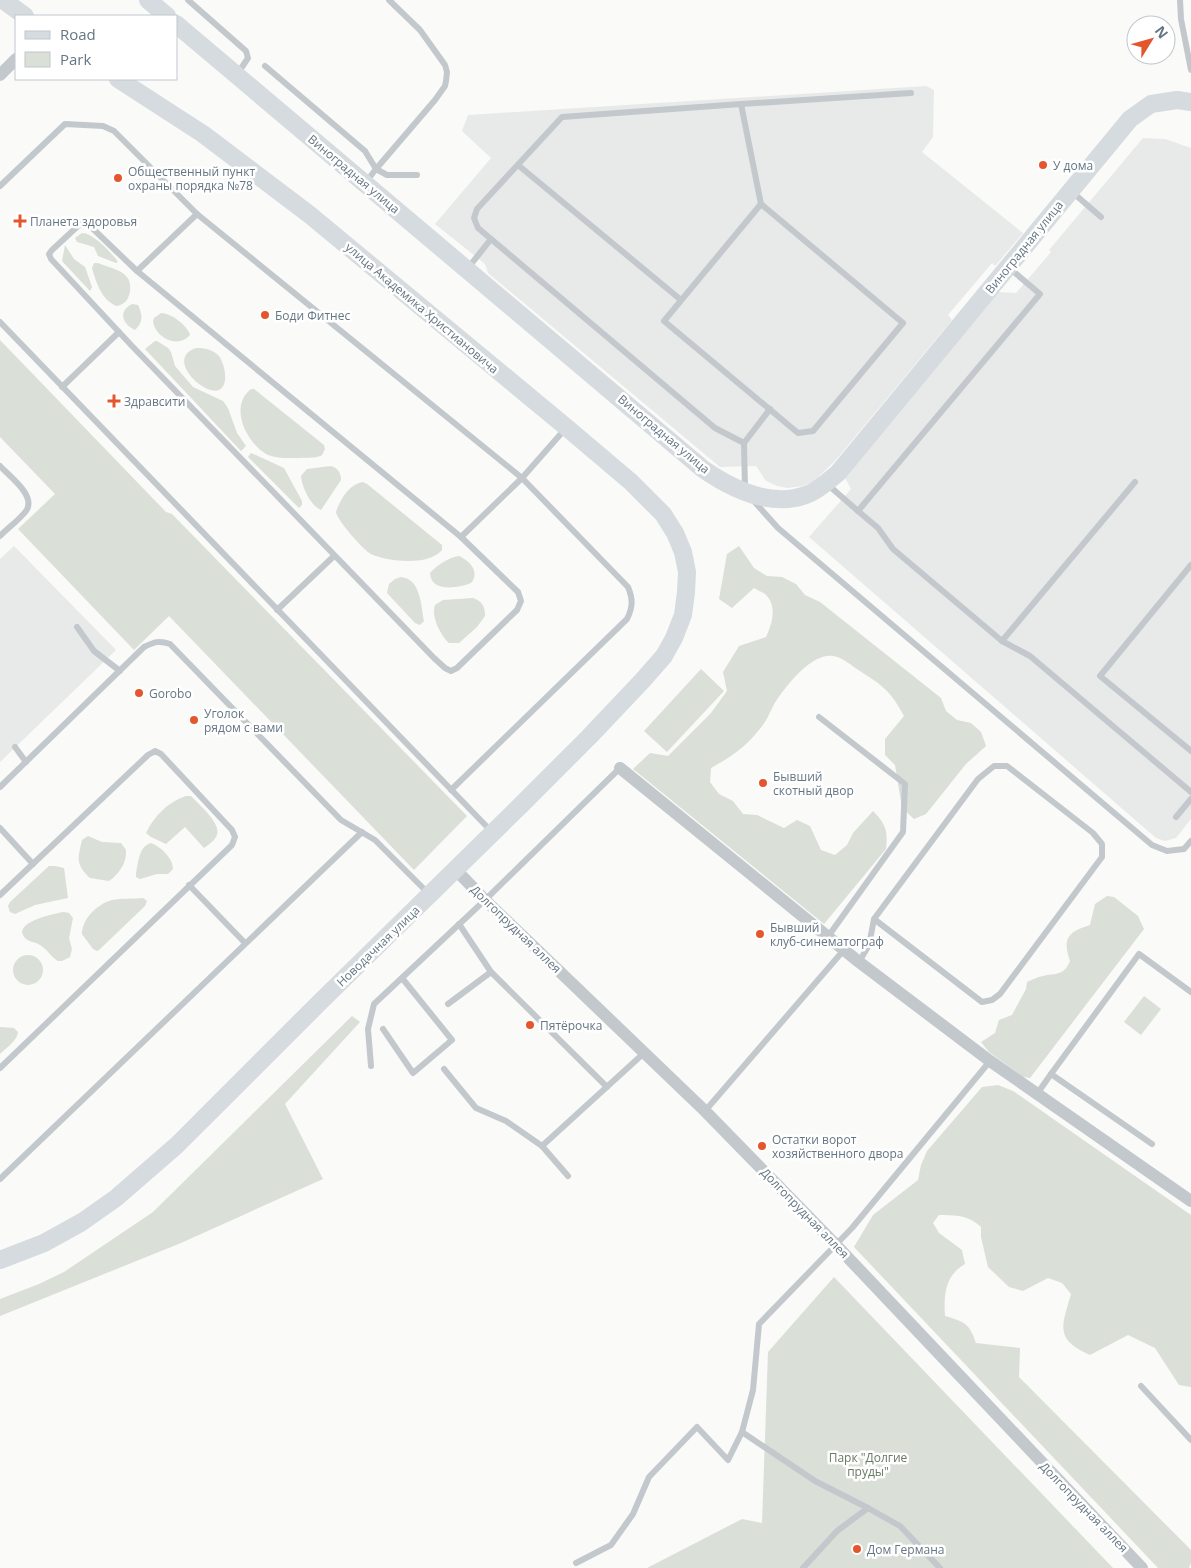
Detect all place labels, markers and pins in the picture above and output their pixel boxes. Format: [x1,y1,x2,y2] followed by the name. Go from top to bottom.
[1053,157,1093,174] place label: У дома
[1037,159,1049,171] marker: У дома
[128,163,255,194] place label: Общественный пункт охраны порядка №78
[112,172,124,184] marker: Общественный пункт охраны порядка №78
[30,213,137,230] place label: Планета здоровья
[14,215,26,227] marker: Планета здоровья
[275,307,350,324] place label: Боди Фитнес
[259,309,271,321] marker: Боди Фитнес
[124,393,185,410] place label: Здравсити
[108,395,120,407] marker: Здравсити
[149,685,192,702] place label: Gorobo
[133,687,145,699] marker: Gorobo
[204,705,283,736] place label: Уголок рядом с вами
[188,714,200,726] marker: Уголок рядом с вами
[773,768,854,799] place label: Бывший скотный двор
[757,777,769,789] marker: Бывший скотный двор
[770,919,884,950] place label: Бывший клуб-синематограф
[754,928,766,940] marker: Бывший клуб-синематограф
[540,1017,602,1034] place label: Пятёрочка
[524,1019,536,1031] marker: Пятёрочка
[772,1131,904,1162] place label: Остатки ворот хозяйственного двора
[756,1140,768,1152] marker: Остатки ворот хозяйственного двора
[867,1541,944,1558] place label: Дом Германа
[851,1543,863,1555] marker: Дом Германа

